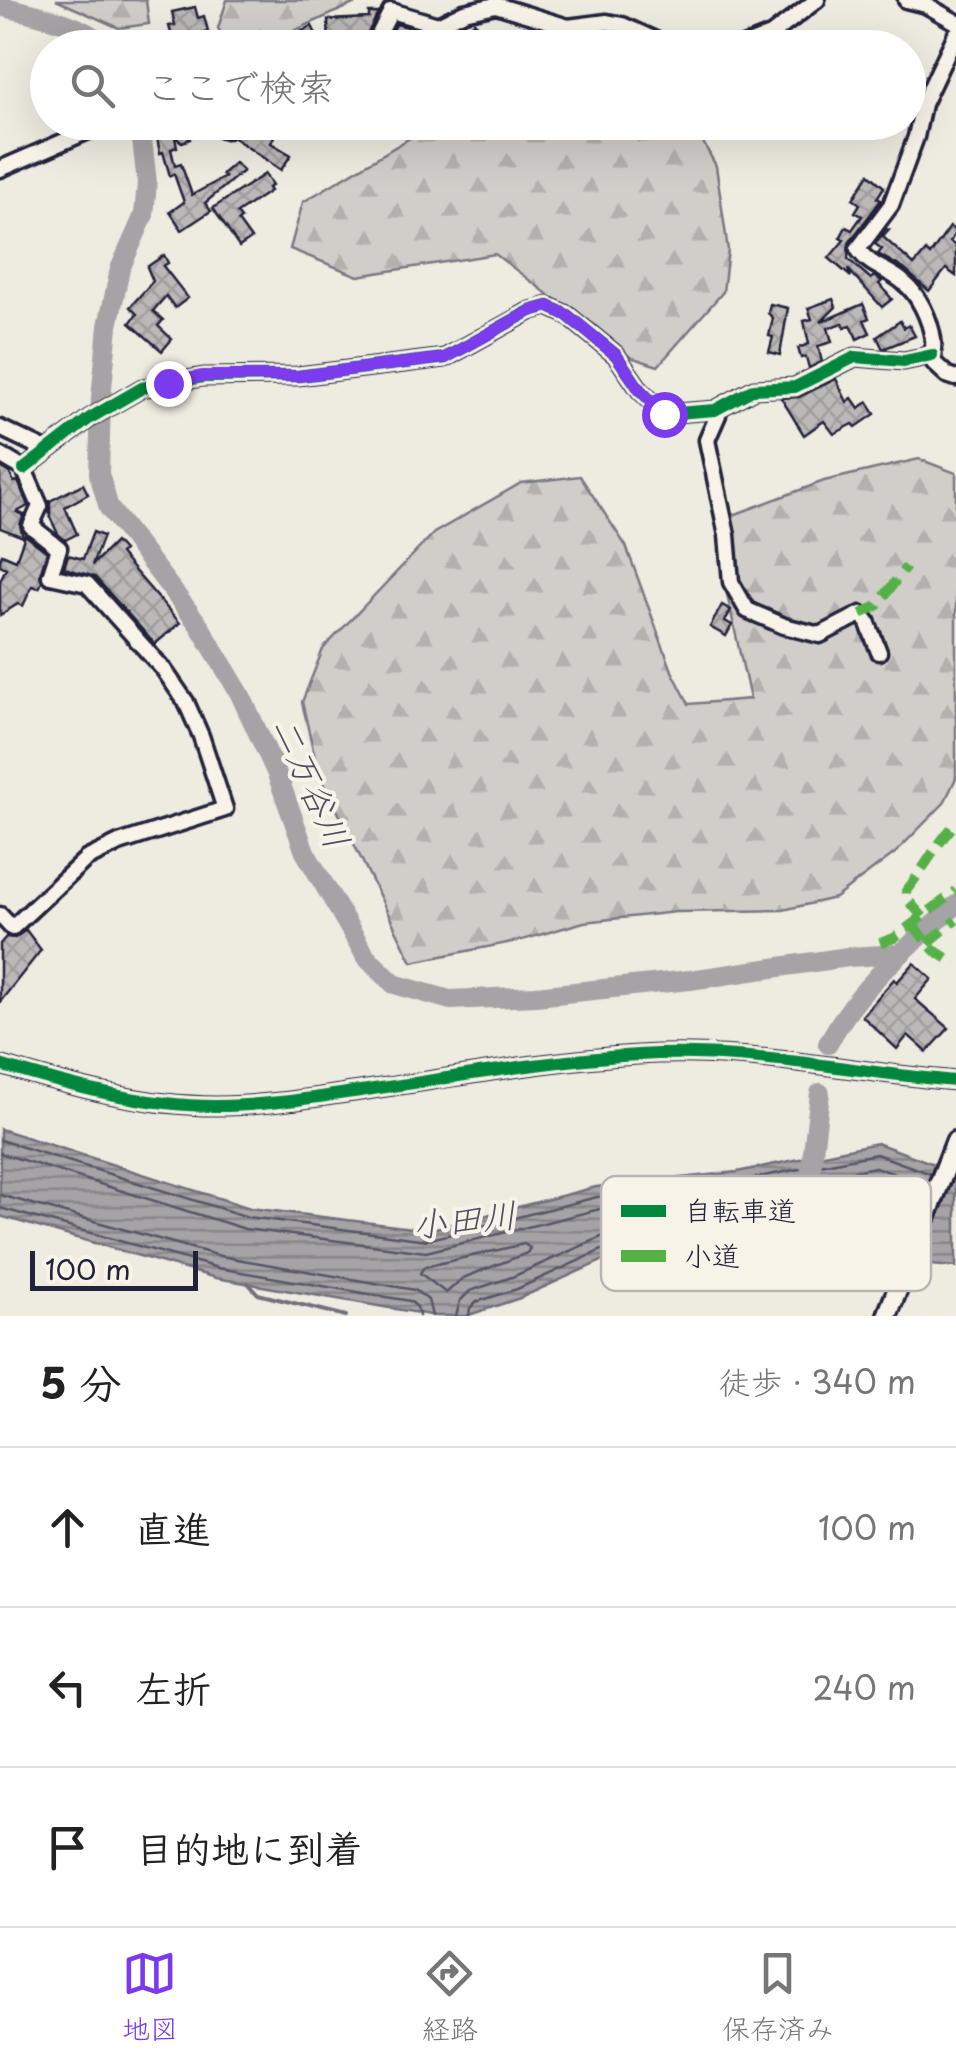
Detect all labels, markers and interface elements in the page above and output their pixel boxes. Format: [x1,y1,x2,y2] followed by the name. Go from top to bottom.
[30,30,926,140] search box
[145,57,335,114] text: ここで検索
[65,58,120,113] icon: search
[146,361,192,407] route end
[642,392,688,438] route start
[260,707,366,857] water label: 二万谷川
[601,1176,931,1291] legend
[409,1186,519,1250] water label: 小田川
[684,1188,796,1231] text: 自転車道
[684,1233,740,1276] text: 小道
[30,1246,198,1290] scale bar
[45,1247,131,1290] text: 100 m
[40,1350,122,1413] text: 5 分
[719,1357,916,1405] text: 徒歩 · 340 m
[135,1499,211,1556] text: 直進
[40,1500,95,1555] icon: ahead
[818,1503,916,1551] text: 100 m
[135,1659,211,1716] text: 左折
[40,1660,95,1715] icon: left
[813,1663,916,1711] text: 240 m
[135,1819,363,1876] text: 目的地に到着
[40,1820,95,1875] icon: arrive
[122,1946,178,2049] tab: 地図
[422,1946,478,2049] tab: 経路
[722,1946,834,2049] tab: 保存済み

